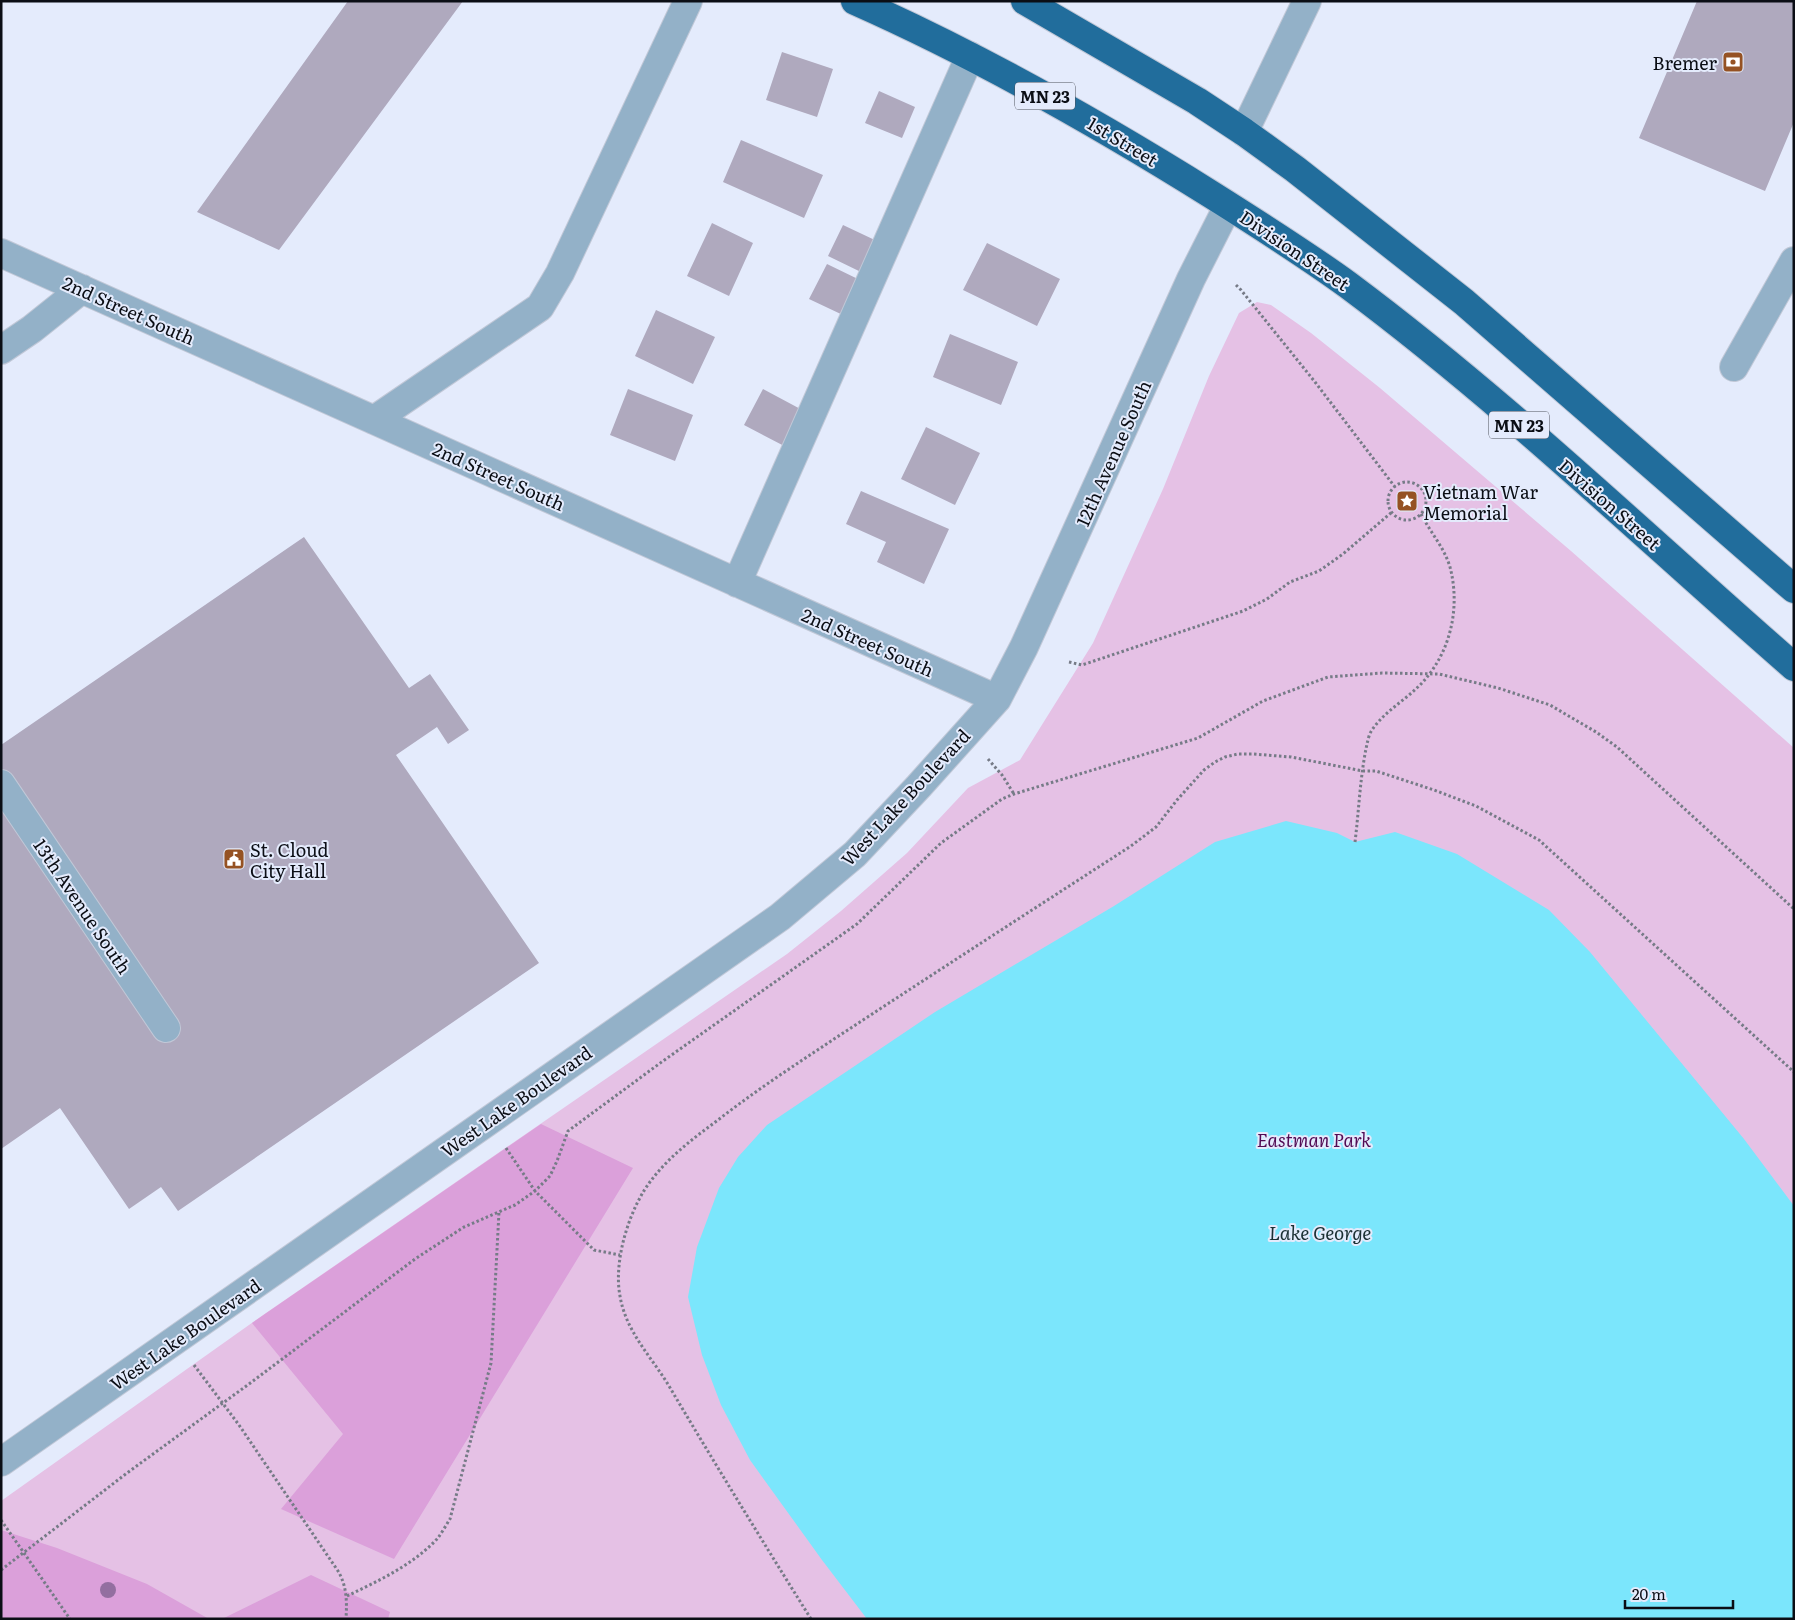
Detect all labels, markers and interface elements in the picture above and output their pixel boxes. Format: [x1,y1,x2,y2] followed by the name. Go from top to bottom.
[1653,49,1717,76] place label: Bremer
[1721,50,1745,74] bank icon: Bremer
[1015,82,1075,110] road number: MN 23
[1083,109,1164,173] street label: 1st Street
[1235,203,1356,297] street label: Division Street
[59,269,199,351] street label: 2nd Street South
[1069,376,1157,530] street label: 12th Avenue South
[1489,412,1549,438] road number: MN 23
[429,435,569,517] street label: 2nd Street South
[1553,452,1667,556] street label: Division Street
[1423,478,1538,526] place label: Vietnam War Memorial
[1395,489,1419,513] place icon: Vietnam War Memorial
[798,601,938,683] street label: 2nd Street South
[834,722,976,872] street label: West Lake Boulevard
[28,833,138,979] street label: 13th Avenue South
[250,836,329,884] place label: St. Cloud City Hall
[222,847,246,871] public building icon: St. Cloud City Hall
[435,1039,597,1163] street label: West Lake Boulevard
[1257,1126,1371,1153] park label: Eastman Park
[1269,1218,1371,1246] water label: Lake George
[104,1272,266,1396] street label: West Lake Boulevard
[1625,1578,1732,1610] scale bar
[1632,1582,1666,1605] text: 20 m

